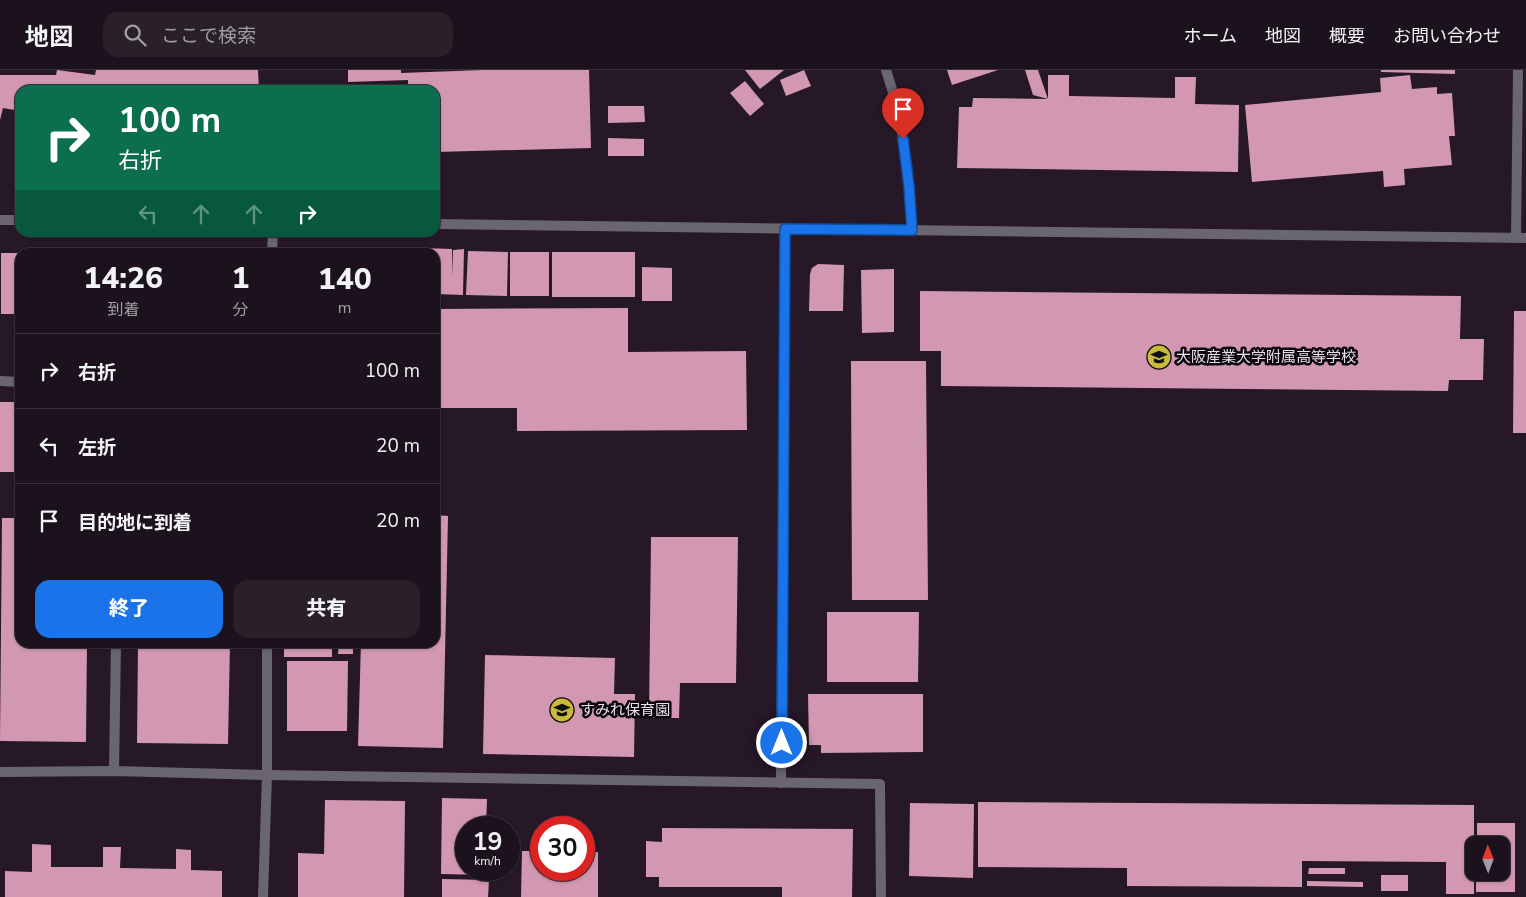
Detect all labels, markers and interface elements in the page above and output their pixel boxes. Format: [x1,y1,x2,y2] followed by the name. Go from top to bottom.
[103,12,453,57] search box
[25,21,73,53] text: 地図
[121,21,149,49] icon: search
[161,23,256,49] text: ここで検索
[1184,24,1237,48] text: ホーム
[1265,24,1301,48] text: 地図
[1329,24,1365,48] text: 概要
[1393,24,1501,48] text: お問い合わせ
[882,88,924,139] pin
[889,95,917,123] icon: arrive
[118,97,221,144] text: 100 m
[35,105,100,170] icon: right
[118,146,162,176] text: 右折
[134,200,162,228] icon: left
[187,200,215,228] icon: ahead
[240,200,268,228] icon: ahead
[293,200,321,228] icon: right
[83,258,163,299] text: 14:26
[231,258,249,299] text: 1
[318,259,372,300] text: 140
[338,297,352,319] text: m
[107,299,139,321] text: 到着
[232,299,248,321] text: 分
[1146,344,1172,370] school or university icon: 大阪産業大学附属高等学校
[1176,347,1356,367] place label: 大阪産業大学附属高等学校
[35,357,63,385] icon: right
[365,358,420,384] text: 100 m
[78,360,116,386] text: 右折
[35,432,63,460] icon: left
[376,433,420,459] text: 20 m
[78,435,116,461] text: 左折
[35,507,63,535] icon: arrive
[376,508,420,534] text: 20 m
[78,510,192,536] text: 目的地に到着
[35,580,223,638] button: 終了
[233,580,420,638] button: 共有
[549,697,575,723] school or university icon: すみれ保育園
[580,700,670,720] place label: すみれ保育園
[755,716,807,768] position arrow
[530,816,595,881] speed limit sign: 30
[472,825,503,859] text: 19
[1465,836,1510,881] north arrow
[1465,836,1510,881] map controls
[474,853,501,869] text: km/h

